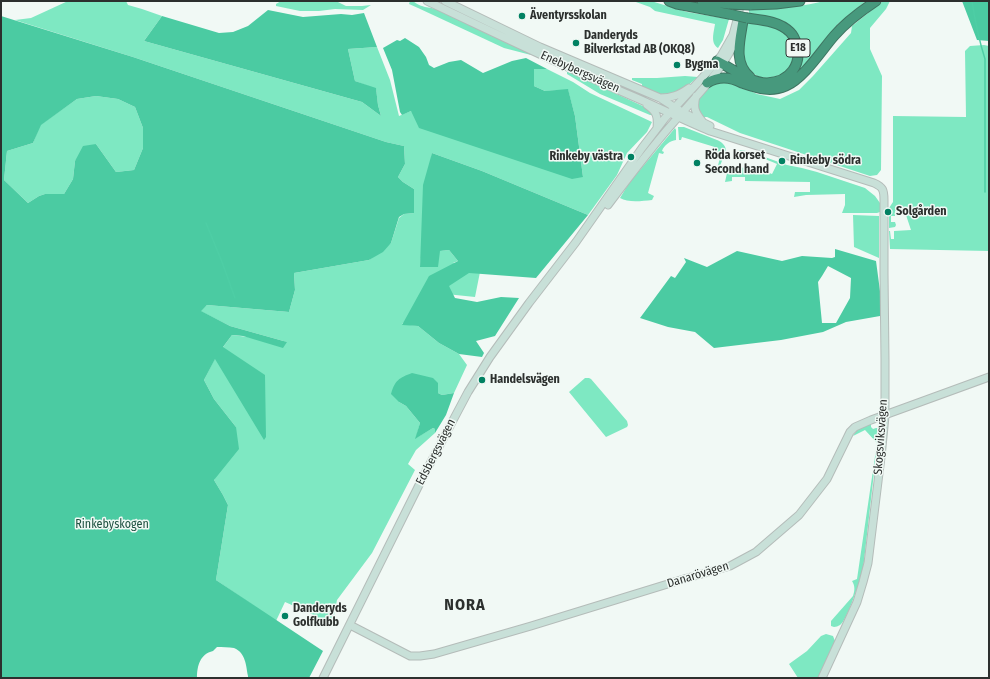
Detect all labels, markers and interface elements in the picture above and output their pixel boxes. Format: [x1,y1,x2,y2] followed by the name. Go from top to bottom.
[530,9,607,23] place label: Äventyrsskolan
[517,11,527,21] marker: Äventyrsskolan
[584,29,695,57] place label: Danderyds Bilverkstad AB (OKQ8)
[571,38,581,48] marker: Danderyds Bilverkstad AB (OKQ8)
[786,39,810,57] road number: E18
[538,48,622,96] street label: Enebybergsvägen
[685,58,718,72] place label: Bygma
[672,60,682,70] marker: Bygma
[705,149,769,177] place label: Röda korset Second hand
[549,150,623,164] place label: Rinkeby västra
[626,152,636,162] marker: Rinkeby västra
[790,154,861,168] place label: Rinkeby södra
[777,156,787,166] marker: Rinkeby södra
[692,158,702,168] marker: Röda korset Second hand
[896,205,947,219] place label: Solgården
[883,207,893,217] marker: Solgården
[490,373,560,387] place label: Handelsvägen
[477,375,487,385] marker: Handelsvägen
[871,399,891,475] street label: Skogsviksvägen
[413,416,459,488] street label: Edsbergsvägen
[75,518,149,532] park label: Rinkebyskogen
[665,559,731,591] street label: Danarövägen
[444,596,486,616] district label: NORA
[293,602,347,630] place label: Danderyds Golfkubb
[280,611,290,621] marker: Danderyds Golfkubb

